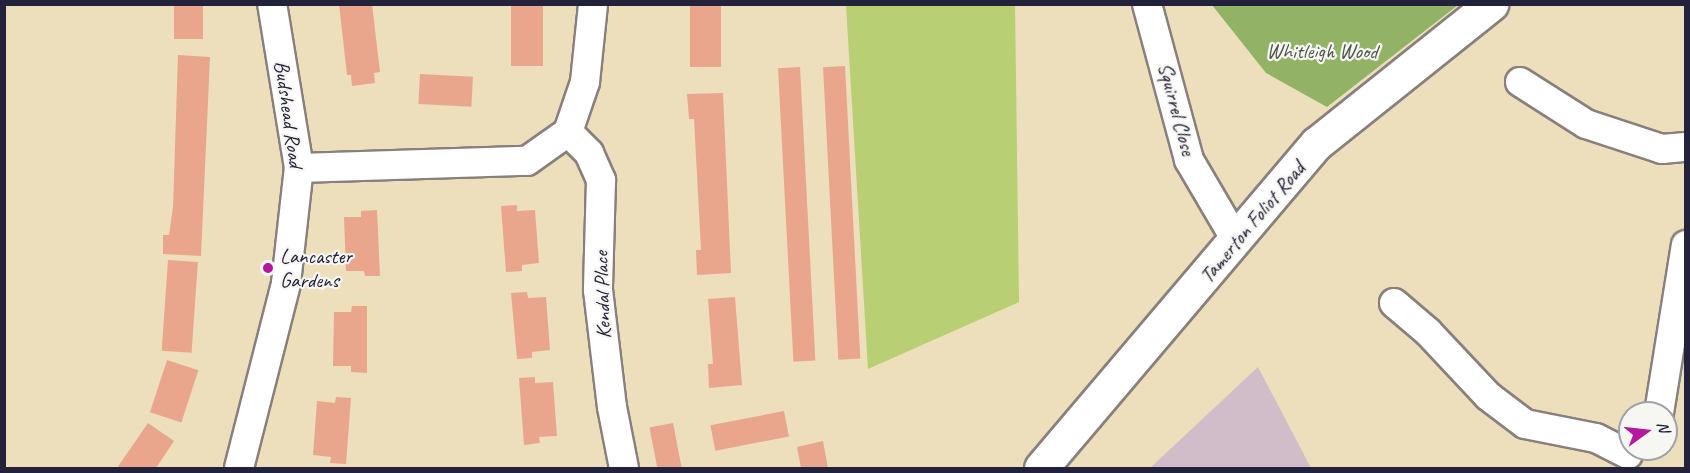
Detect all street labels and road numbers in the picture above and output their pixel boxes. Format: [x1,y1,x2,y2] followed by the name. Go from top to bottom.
[269,59,309,169] street label: Budshead Road
[1153,60,1201,158] street label: Squirrel Close
[1194,156,1310,288] street label: Tamerton Foliot Road
[588,251,616,339] street label: Kendal Place

